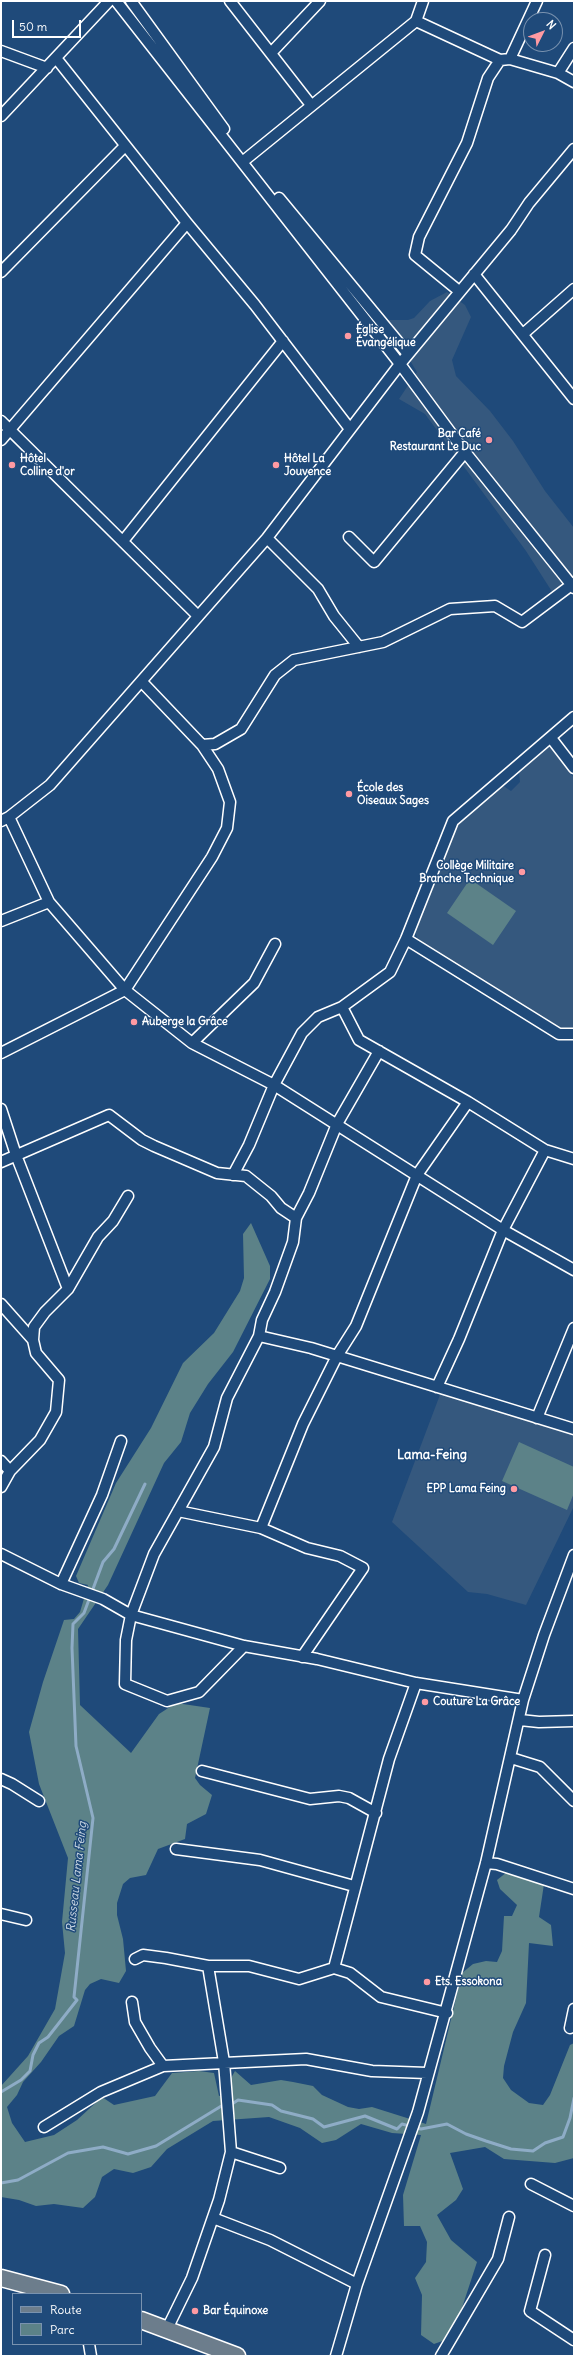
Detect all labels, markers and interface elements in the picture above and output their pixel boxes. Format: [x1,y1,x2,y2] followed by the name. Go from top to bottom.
[14,12,83,38] scale bar
[523,12,563,52] north arrow
[543,17,559,32] text: N
[19,19,47,34] text: 50 m
[356,323,416,349] place label: Église Évangélique
[343,331,353,341] marker: Église Évangélique
[390,427,481,453] place label: Bar Café Restaurant Le Duc
[484,435,494,445] marker: Bar Café Restaurant Le Duc
[20,452,75,478] place label: Hôtel Colline d'or
[284,452,331,478] place label: Hôtel La Jouvence
[7,460,17,470] marker: Hôtel Colline d'or
[271,460,281,470] marker: Hôtel La Jouvence
[357,781,429,807] place label: École des Oiseaux Sages
[344,789,354,799] marker: École des Oiseaux Sages
[419,859,514,885] place label: Collège Militaire Branche Technique
[517,867,527,877] marker: Collège Militaire Branche Technique
[142,1015,228,1029] place label: Auberge la Grâce
[129,1017,139,1027] marker: Auberge la Grâce
[397,1447,467,1463] district label: Lama-Feing
[426,1482,506,1496] place label: EPP Lama Feing
[509,1484,519,1494] marker: EPP Lama Feing
[433,1695,520,1709] place label: Couture La Grâce
[420,1697,430,1707] marker: Couture La Grâce
[64,1821,90,1933] water label: Russeau Lama Feing
[435,1975,502,1989] place label: Ets. Essokona
[422,1977,432,1987] marker: Ets. Essokona
[12,2293,142,2345] legend
[50,2302,82,2317] text: Route
[203,2304,268,2318] place label: Bar Équinoxe
[190,2306,200,2316] marker: Bar Équinoxe
[50,2322,75,2337] text: Parc

